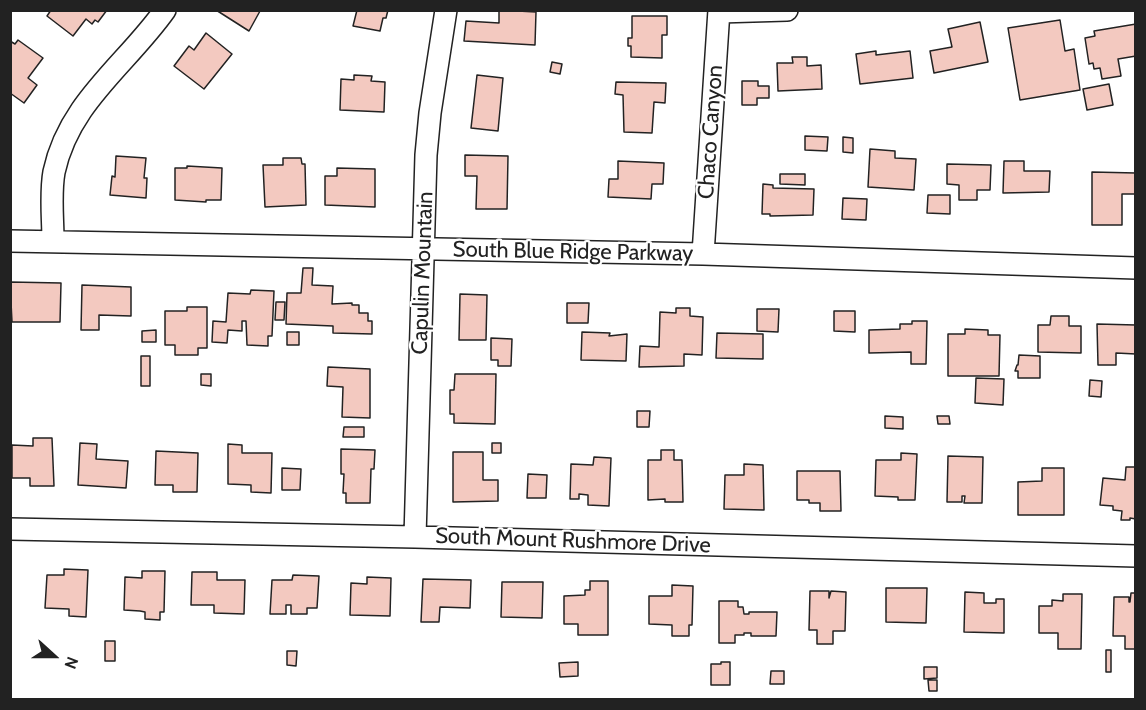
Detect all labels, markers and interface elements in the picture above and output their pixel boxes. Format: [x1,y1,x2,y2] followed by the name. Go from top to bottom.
[693,64,729,200] street label: Chaco Canyon
[407,191,439,355] street label: Capulin Mountain
[452,237,694,267] street label: South Blue Ridge Parkway
[435,523,711,559] street label: South Mount Rushmore Drive
[24,626,84,686] north arrow
[60,654,82,671] text: N

